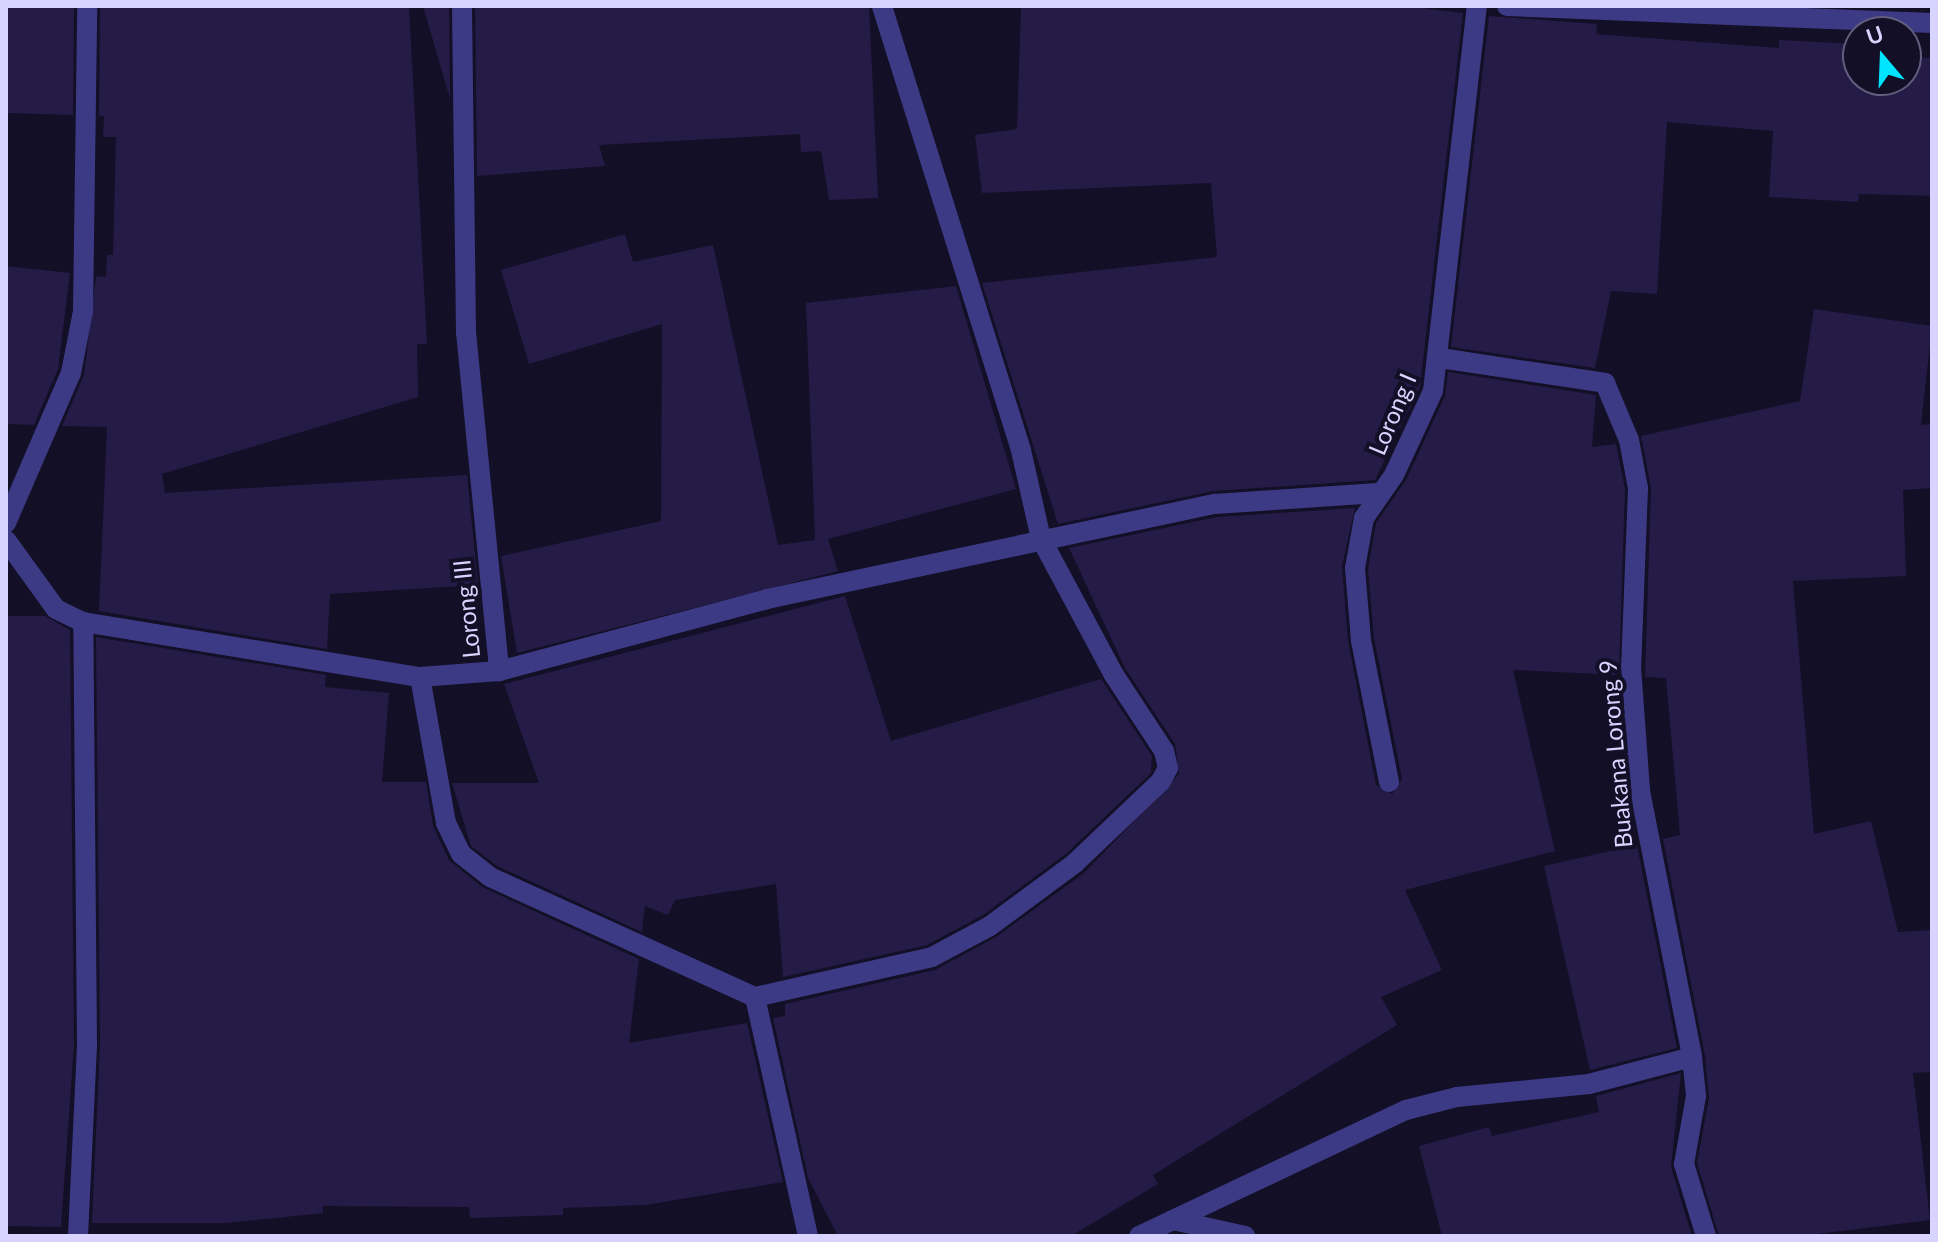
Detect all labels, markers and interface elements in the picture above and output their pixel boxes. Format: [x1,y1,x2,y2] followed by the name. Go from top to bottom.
[1842,16,1922,96] north arrow
[1863,19,1887,50] text: U
[1362,369,1422,459] street label: Lorong I
[447,558,485,660] street label: Lorong III
[1592,659,1638,849] street label: Buakana Lorong 9

